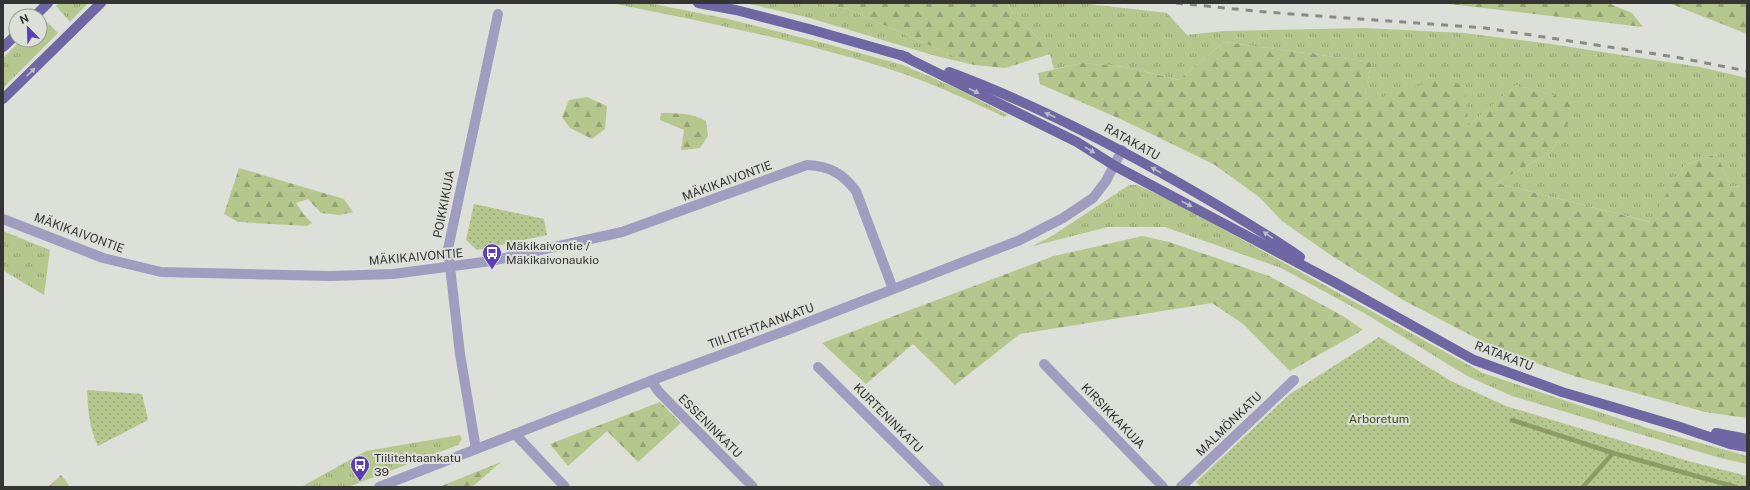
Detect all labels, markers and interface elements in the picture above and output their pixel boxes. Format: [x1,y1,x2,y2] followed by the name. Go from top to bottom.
[8,8,48,48] north arrow
[18,12,30,26] text: N
[26,67,36,77] one-way arrow
[968,88,979,94] one-way arrow
[1043,111,1055,117] one-way arrow
[1102,121,1162,163] street label: RATAKATU
[1084,146,1095,154] one-way arrow
[680,158,774,204] street label: MÄKIKAIVONTIE
[1150,166,1162,173] one-way arrow
[431,168,458,239] street label: POIKKIKUJA
[1181,200,1192,207] one-way arrow
[32,210,126,256] street label: MÄKIKAIVONTIE
[1263,231,1273,239] one-way arrow
[506,239,599,267] place label: Mäkikaivontie / Mäkikaivonaukio
[481,242,503,270] bus stop icon: Mäkikaivontie / Mäkikaivonaukio
[368,246,464,268] street label: MÄKIKAIVONTIE
[706,300,816,352] street label: TIILITEHTAANKATU
[1473,338,1535,374] street label: RATAKATU
[851,381,925,455] street label: KURTENINKATU
[1078,381,1148,452] street label: KIRSIKKAKUJA
[1193,389,1265,459] street label: MALMÖNKATU
[675,391,745,461] street label: ESSENINKATU
[1349,412,1409,426] park label: Arboretum
[374,451,461,479] place label: Tiilitehtaankatu 39
[349,454,371,482] bus stop icon: Tiilitehtaankatu 39

